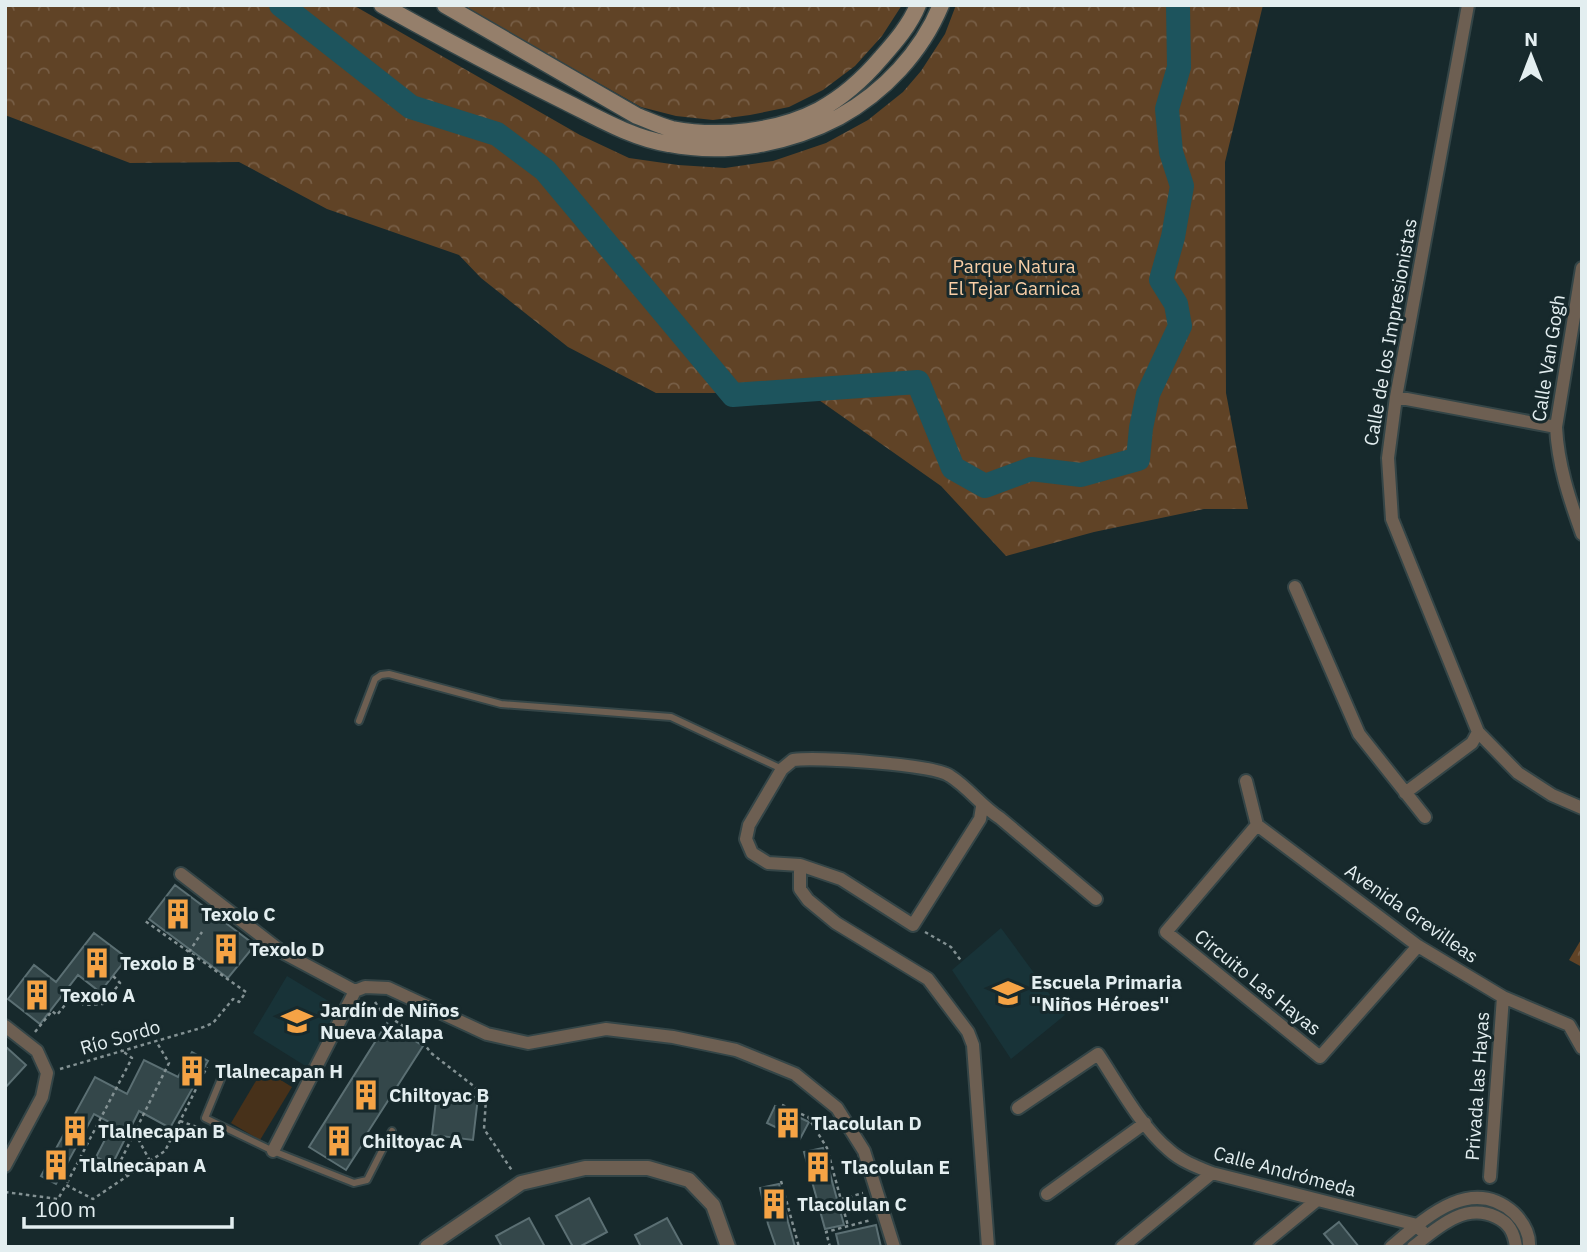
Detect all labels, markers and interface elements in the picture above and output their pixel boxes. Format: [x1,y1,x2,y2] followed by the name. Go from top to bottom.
[1496,21,1566,91] north arrow
[1524,27,1538,51] text: N
[1358,216,1422,448] street label: Calle de los Impresionistas
[948,254,1080,300] park label: Parque Natura El Tejar Garnica
[1526,293,1570,423] street label: Calle Van Gogh
[1341,858,1483,968] street label: Avenida Grevilleas
[161,897,195,931] building icon: Texolo C
[201,902,276,926] place label: Texolo C
[1190,924,1326,1040] street label: Circuito Las Hayas
[209,932,243,966] building icon: Texolo D
[249,937,325,961] place label: Texolo D
[80,946,114,980] building icon: Texolo B
[120,951,195,975] place label: Texolo B
[1031,970,1182,1016] place label: Escuela Primaria ''Niños Héroes''
[991,976,1025,1010] school or university icon: Escuela Primaria ''Niños Héroes''
[20,978,54,1012] building icon: Texolo A
[60,983,135,1007] place label: Texolo A
[320,998,459,1044] place label: Jardín de Niños Nueva Xalapa
[280,1004,314,1038] school or university icon: Jardín de Niños Nueva Xalapa
[1460,1011,1494,1161] street label: Privada las Hayas
[77,1014,163,1060] street label: Río Sordo
[175,1054,209,1088] building icon: Tlalnecapan H
[215,1059,343,1083] place label: Tlalnecapan H
[349,1078,383,1112] building icon: Chiltoyac B
[389,1083,489,1107] place label: Chiltoyac B
[771,1106,805,1140] building icon: Tlacolulan D
[811,1111,922,1135] place label: Tlacolulan D
[58,1114,92,1148] building icon: Tlalnecapan B
[98,1119,225,1143] place label: Tlalnecapan B
[322,1124,356,1158] building icon: Chiltoyac A
[362,1129,463,1153] place label: Chiltoyac A
[1211,1140,1359,1202] street label: Calle Andrómeda
[39,1148,73,1182] building icon: Tlalnecapan A
[801,1150,835,1184] building icon: Tlacolulan E
[79,1153,206,1177] place label: Tlalnecapan A
[841,1155,950,1179] place label: Tlacolulan E
[24,1186,233,1230] scale bar
[757,1187,791,1221] building icon: Tlacolulan C
[797,1192,907,1216] place label: Tlacolulan C
[35,1195,96,1223] text: 100 m

